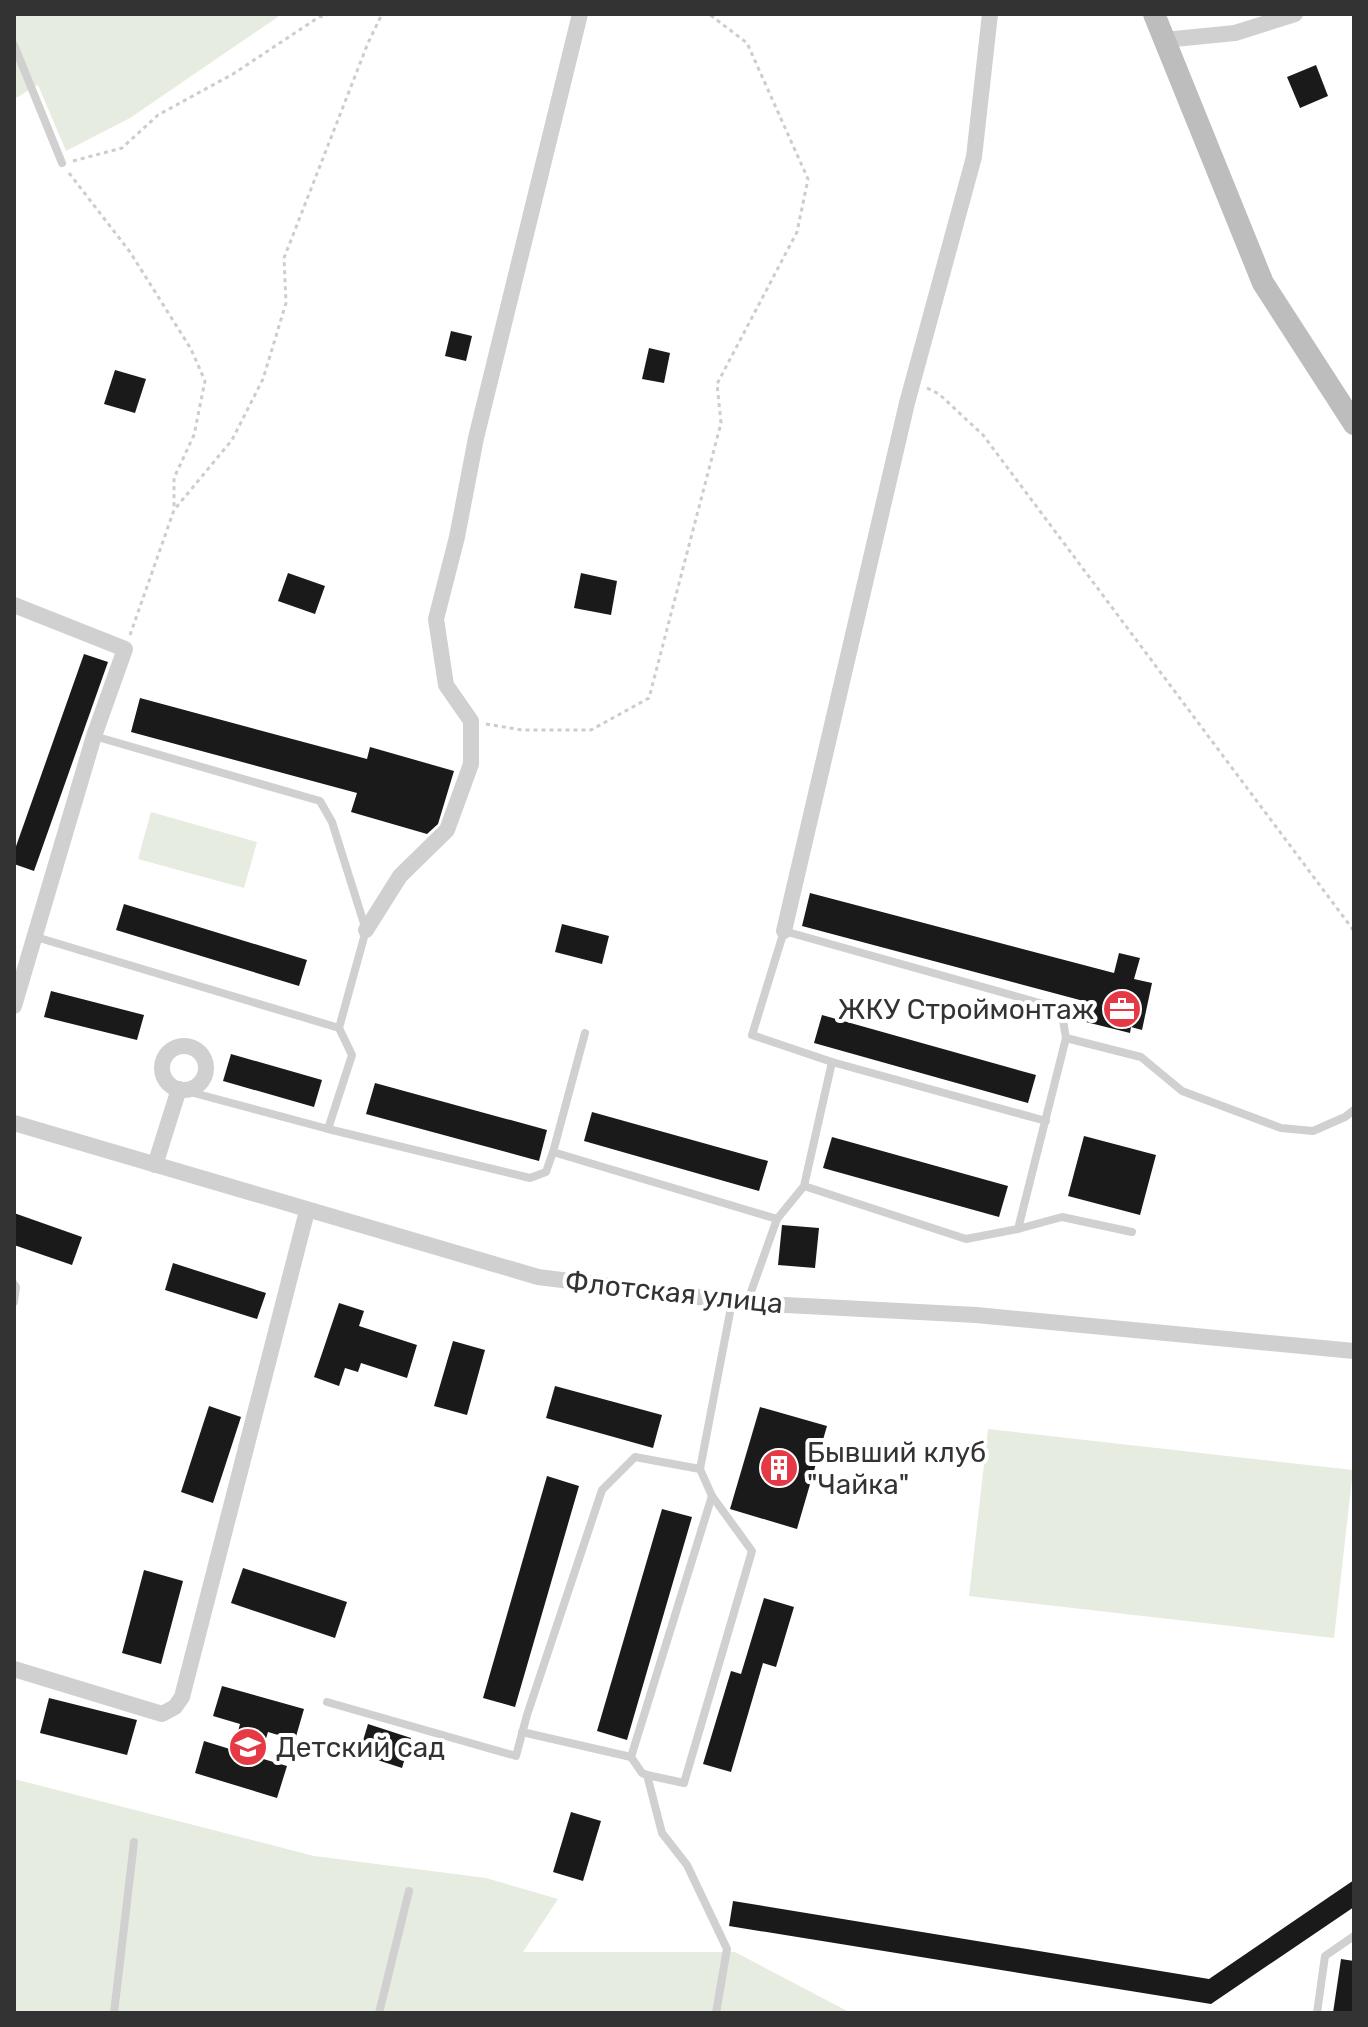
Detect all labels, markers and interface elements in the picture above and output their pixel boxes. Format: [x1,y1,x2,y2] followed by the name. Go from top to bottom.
[1101,988,1143,1030] office icon: ЖКУ Строймонтаж
[838,993,1094,1026] place label: ЖКУ Строймонтаж
[563,1265,785,1320] street label: Флотская улица
[807,1436,986,1501] place label: Бывший клуб "Чайка"
[758,1447,800,1489] building icon: Бывший клуб "Чайка"
[227,1726,269,1768] school or university icon: Детский сад
[276,1731,445,1764] place label: Детский сад

